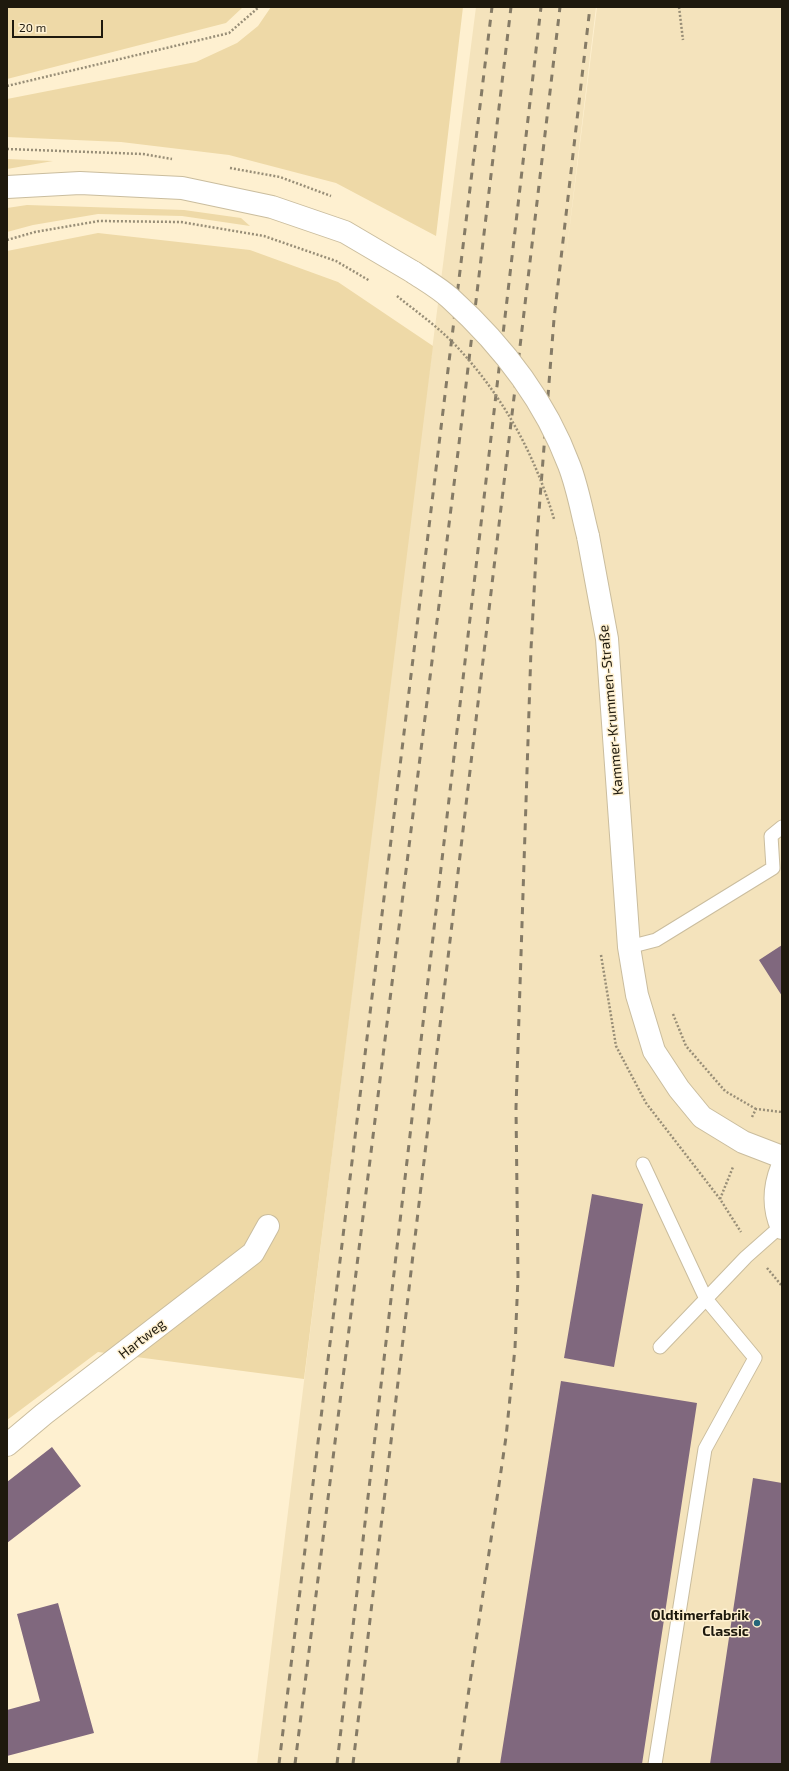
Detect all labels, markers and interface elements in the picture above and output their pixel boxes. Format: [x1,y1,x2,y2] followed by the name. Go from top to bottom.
[14,12,105,38] scale bar
[19,20,46,34] text: 20 m
[595,624,627,796] street label: Kammer-Krummen-Straße
[115,1316,169,1362] street label: Hartweg
[651,1607,749,1640] place label: Oldtimerfabrik Classic
[752,1618,762,1628] marker: Oldtimerfabrik Classic

